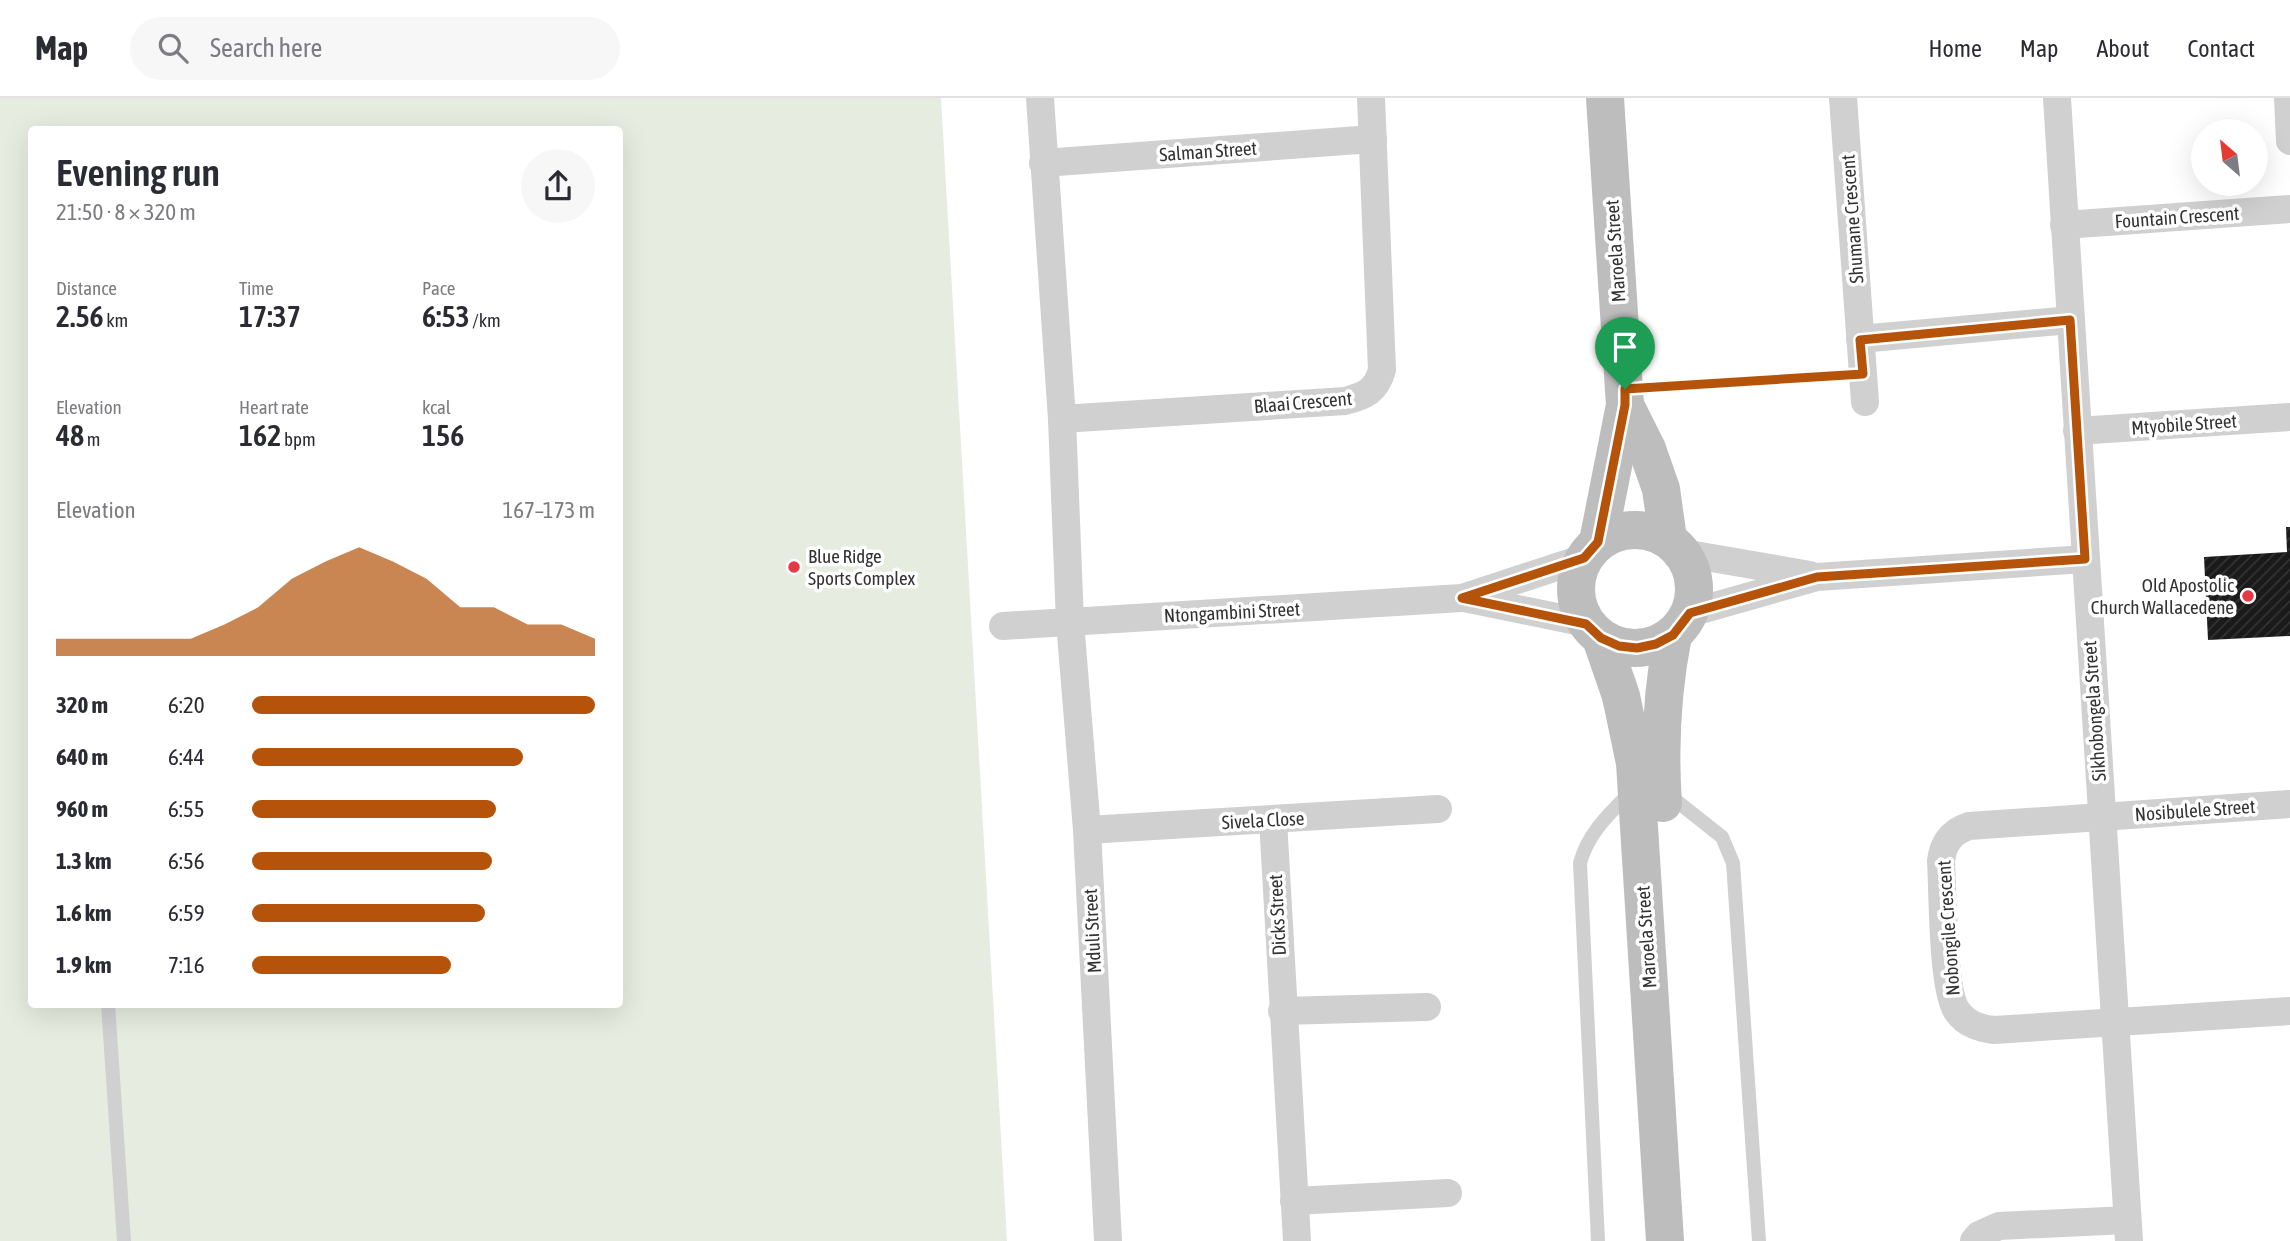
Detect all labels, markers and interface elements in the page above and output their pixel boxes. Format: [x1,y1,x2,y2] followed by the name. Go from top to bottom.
[130,17,620,80] search box
[35,29,88,67] text: Map
[154,29,192,67] icon: search
[210,33,322,63] text: Search here
[1928,35,1982,62] text: Home
[2020,35,2058,62] text: Map
[2096,35,2149,62] text: About
[2187,35,2255,62] text: Contact
[2191,119,2268,196] north arrow
[2191,119,2268,196] map controls
[1158,137,1258,165] street label: Salman Street
[521,149,595,223] button: share
[56,151,220,194] text: Evening run
[1837,154,1867,284] street label: Shumane Crescent
[56,199,196,225] text: 21:50 · 8 × 320 m
[1600,199,1630,303] street label: Maroela Street
[2114,202,2240,232] street label: Fountain Crescent
[56,277,117,299] text: Distance
[239,277,274,299] text: Time
[422,277,455,299] text: Pace
[56,299,104,333] text: 2.56
[239,299,301,333] text: 17:37
[422,299,470,333] text: 6:53
[104,309,128,331] text: km
[470,309,501,331] text: /km
[1595,317,1655,389] pin
[1606,328,1644,366] icon: arrive
[1253,387,1353,417] street label: Blaai Crescent
[56,396,122,418] text: Elevation
[239,396,309,418] text: Heart rate
[422,396,451,418] text: kcal
[2130,409,2238,439] street label: Mtyobile Street
[56,418,84,452] text: 48
[239,418,281,452] text: 162
[422,418,464,452] text: 156
[84,428,101,450] text: m
[281,428,316,450] text: bpm
[56,497,136,523] text: Elevation
[502,497,595,523] text: 167–173 m
[808,545,916,589] place label: Blue Ridge Sports Complex
[786,559,802,575] marker: Blue Ridge Sports Complex
[2091,574,2235,618] place label: Old Apostolic Church Wallacedene
[2240,588,2256,604] marker: Old Apostolic Church Wallacedene
[1163,597,1301,627] street label: Ntongambini Street
[2078,640,2110,782] street label: Sikhobongela Street
[56,692,108,718] text: 320 m
[168,692,205,718] text: 6:20
[56,744,108,770] text: 640 m
[168,744,205,770] text: 6:44
[2134,795,2256,825] street label: Nosibulele Street
[56,796,108,822] text: 960 m
[168,796,205,822] text: 6:55
[1221,807,1305,833] street label: Sivela Close
[56,848,112,874] text: 1.3 km
[168,848,205,874] text: 6:56
[1932,860,1964,996] street label: Nobongile Crescent
[1264,874,1290,956] street label: Dicks Street
[1631,885,1661,989] street label: Maroela Street
[1079,888,1105,974] street label: Mduli Street
[56,900,112,926] text: 1.6 km
[168,900,205,926] text: 6:59
[56,952,112,978] text: 1.9 km
[168,952,205,978] text: 7:16

